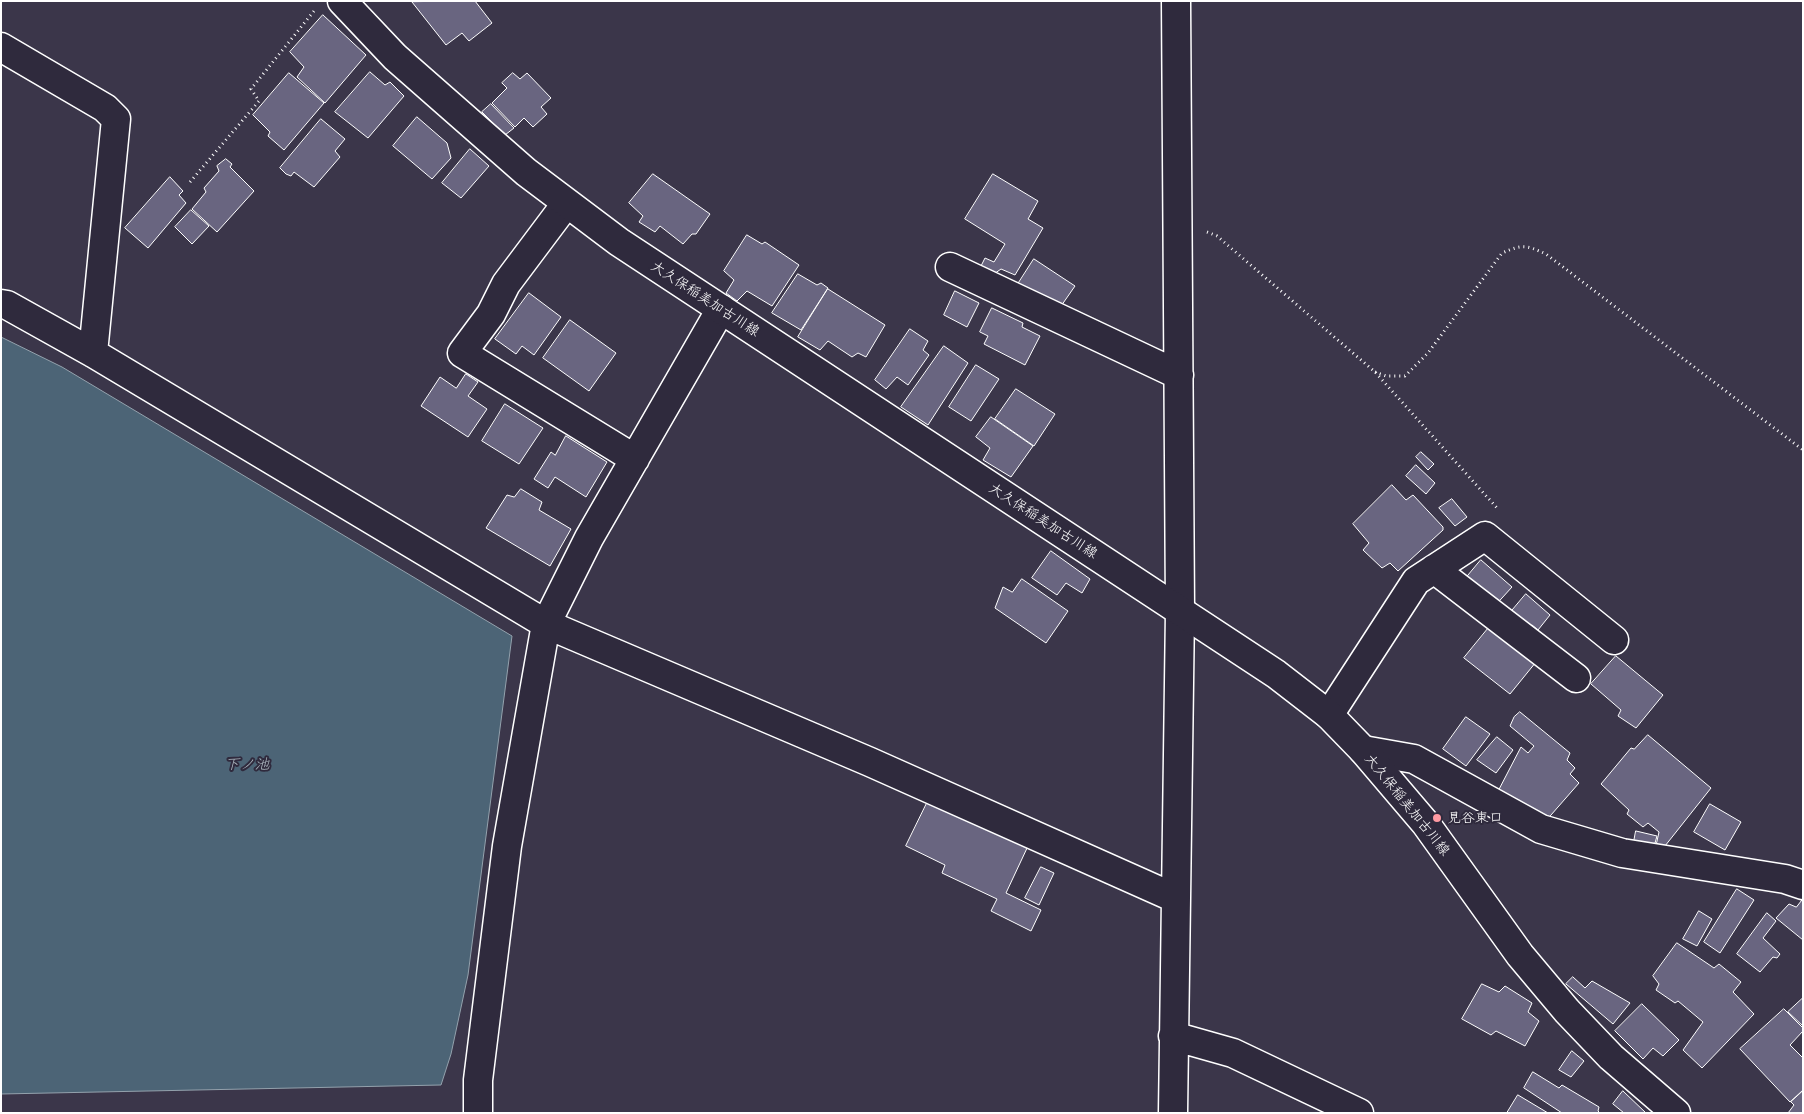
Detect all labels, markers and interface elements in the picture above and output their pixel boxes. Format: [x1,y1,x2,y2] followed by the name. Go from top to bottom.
[648,258,762,340] street label: 大久保稲美加古川線
[986,480,1100,562] street label: 大久保稲美加古川線
[1361,751,1453,859] street label: 大久保稲美加古川線
[225,756,269,774] water label: 下ノ池
[1447,810,1503,826] place label: 見谷東口
[1431,812,1443,824] marker: 見谷東口

